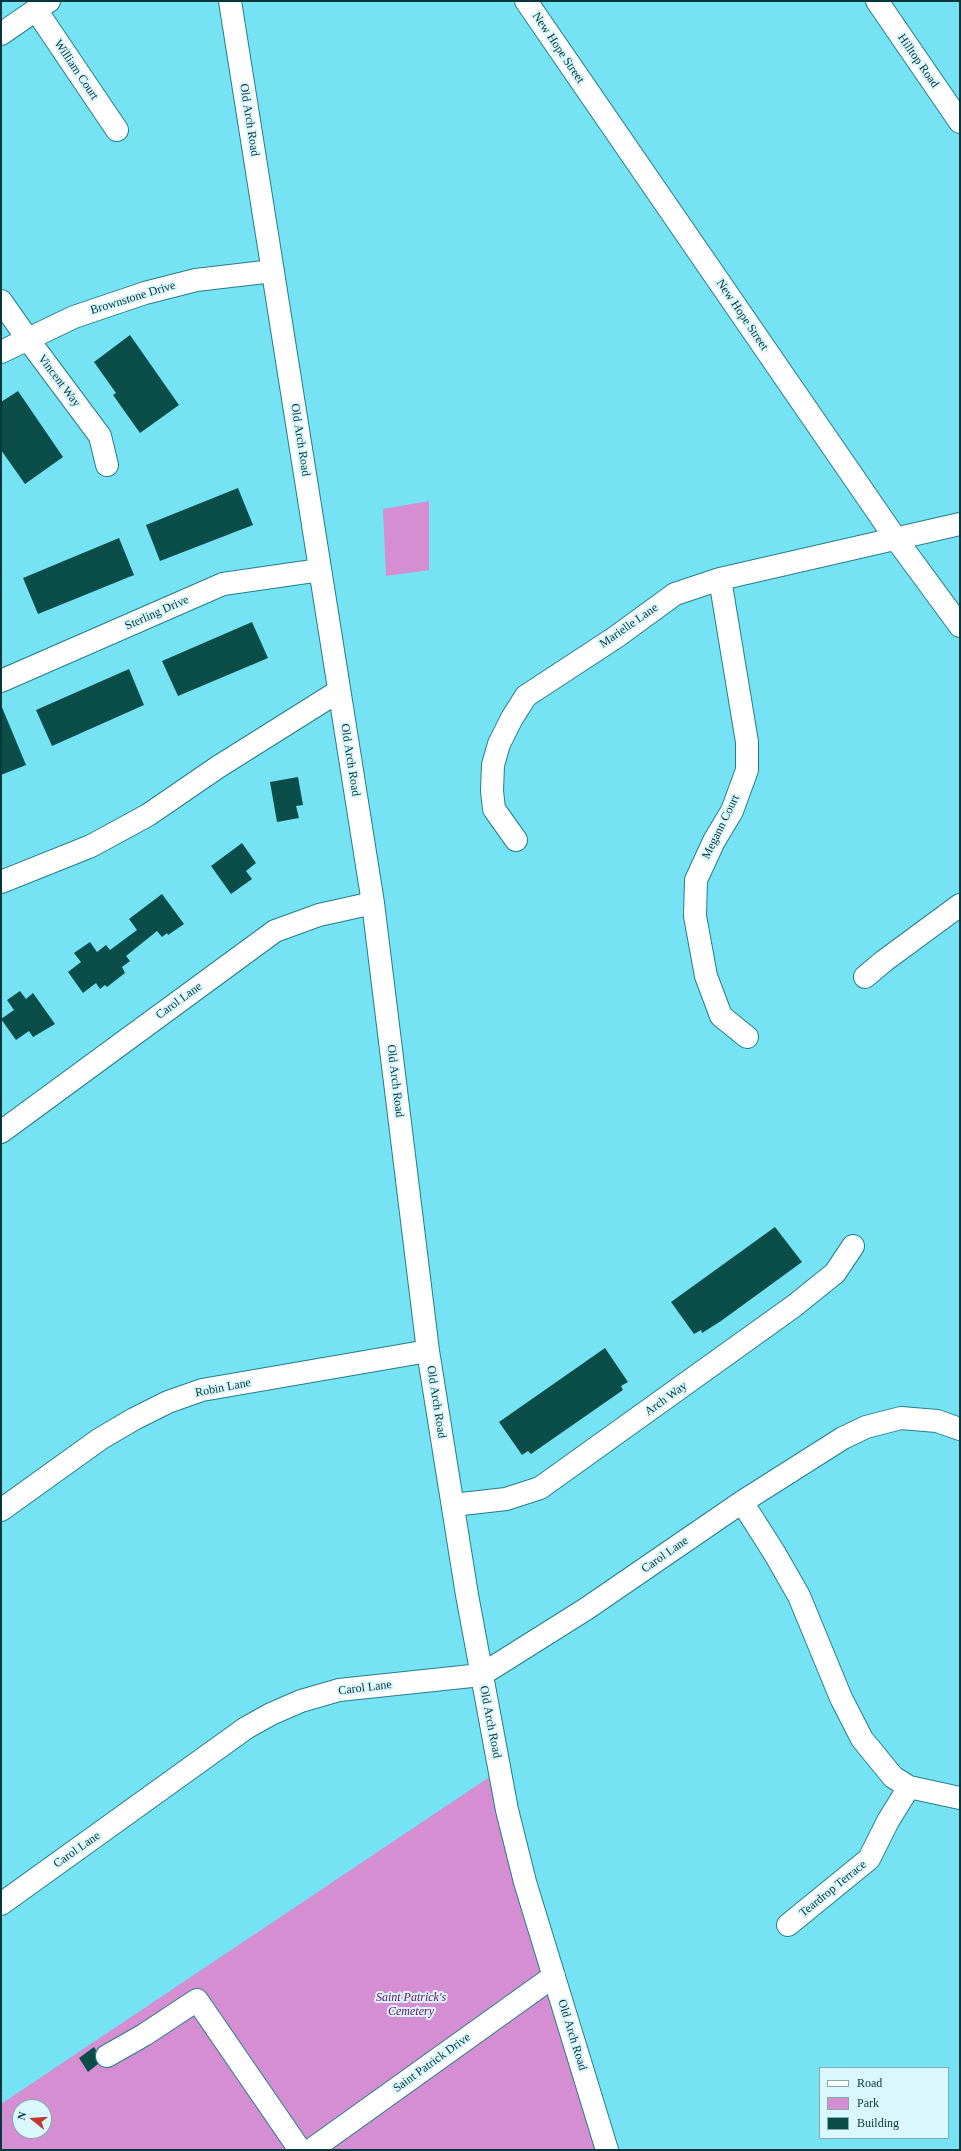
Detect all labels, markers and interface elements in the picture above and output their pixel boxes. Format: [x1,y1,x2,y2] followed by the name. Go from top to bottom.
[529,10,587,86] street label: New Hope Street
[894,31,942,91] street label: Hilltop Road
[51,37,101,103] street label: William Court
[236,83,262,157] street label: Old Arch Road
[713,277,771,353] street label: New Hope Street
[89,278,177,318] street label: Brownstone Drive
[35,352,83,410] street label: Vincent Way
[287,403,313,477] street label: Old Arch Road
[123,593,191,633] street label: Sterling Drive
[597,601,661,651] street label: Marielle Lane
[337,723,363,797] street label: Old Arch Road
[699,793,743,861] street label: Megann Court
[153,979,205,1023] street label: Carol Lane
[383,1044,407,1118] street label: Old Arch Road
[423,1365,449,1439] street label: Old Arch Road
[194,1376,252,1400] street label: Robin Lane
[642,1379,690,1419] street label: Arch Way
[639,1534,691,1576] street label: Carol Lane
[338,1678,392,1698] street label: Carol Lane
[476,1685,504,1759] street label: Old Arch Road
[51,1829,103,1871] street label: Carol Lane
[797,1858,869,1920] street label: Teardrop Terrace
[376,1991,446,2019] park label: Saint Patrick's Cemetery
[554,1998,590,2072] street label: Old Arch Road
[391,2030,473,2096] street label: Saint Patrick Drive
[819,2067,949,2139] legend
[857,2076,882,2090] text: Road
[857,2096,879,2110] text: Park
[12,2099,52,2139] north arrow
[15,2110,28,2121] text: N
[857,2116,899,2130] text: Building

